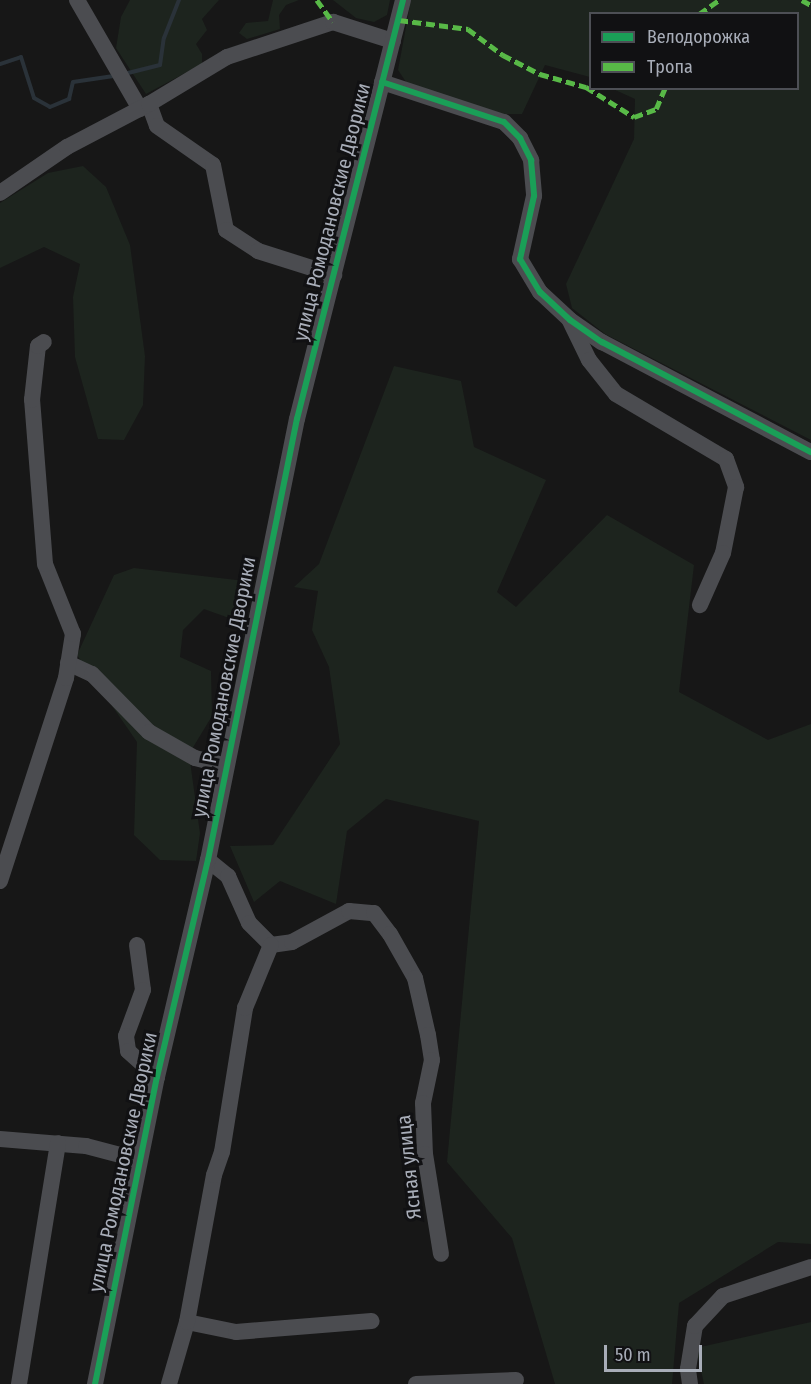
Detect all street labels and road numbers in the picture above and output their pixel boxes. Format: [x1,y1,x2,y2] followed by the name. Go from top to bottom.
[288,80,376,344] street label: улица Ромодановские Дворики
[187,555,261,819] street label: улица Ромодановские Дворики
[84,1030,162,1294] street label: улица Ромодановские Дворики
[392,1114,426,1220] street label: Ясная улица

